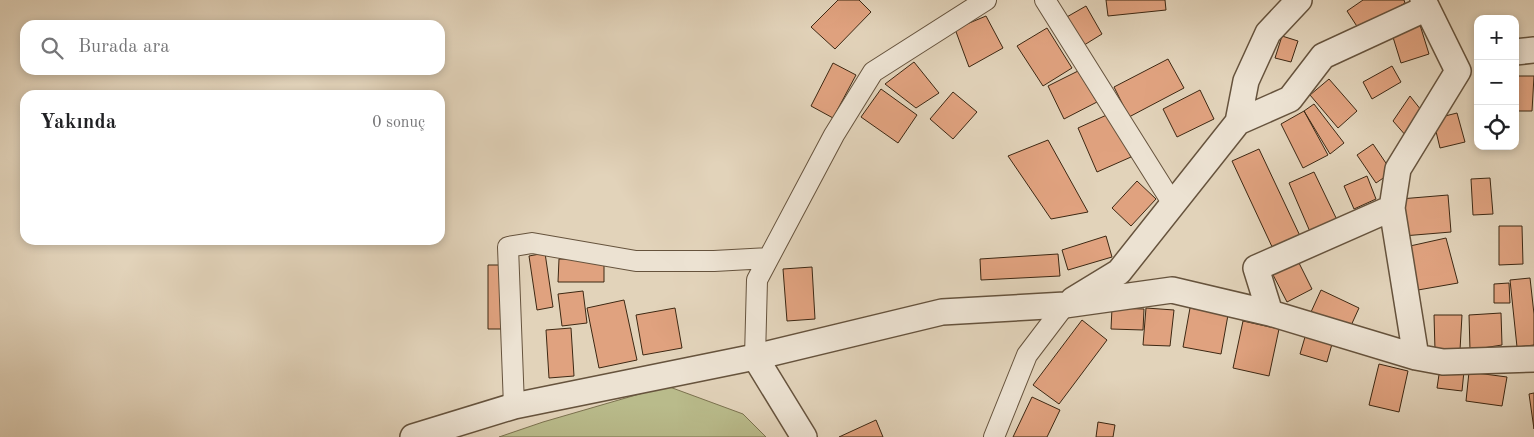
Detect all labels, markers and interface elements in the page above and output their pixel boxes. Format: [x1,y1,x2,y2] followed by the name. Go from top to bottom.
[1474,15,1519,150] map controls
[1474,15,1519,60] button: +
[20,20,445,75] search box
[38,34,66,62] icon: search
[78,38,170,57] text: Burada ara
[1474,60,1519,105] button: −
[1474,105,1519,150] button: locate
[40,112,116,133] text: Yakında
[372,115,425,131] text: 0 sonuç

